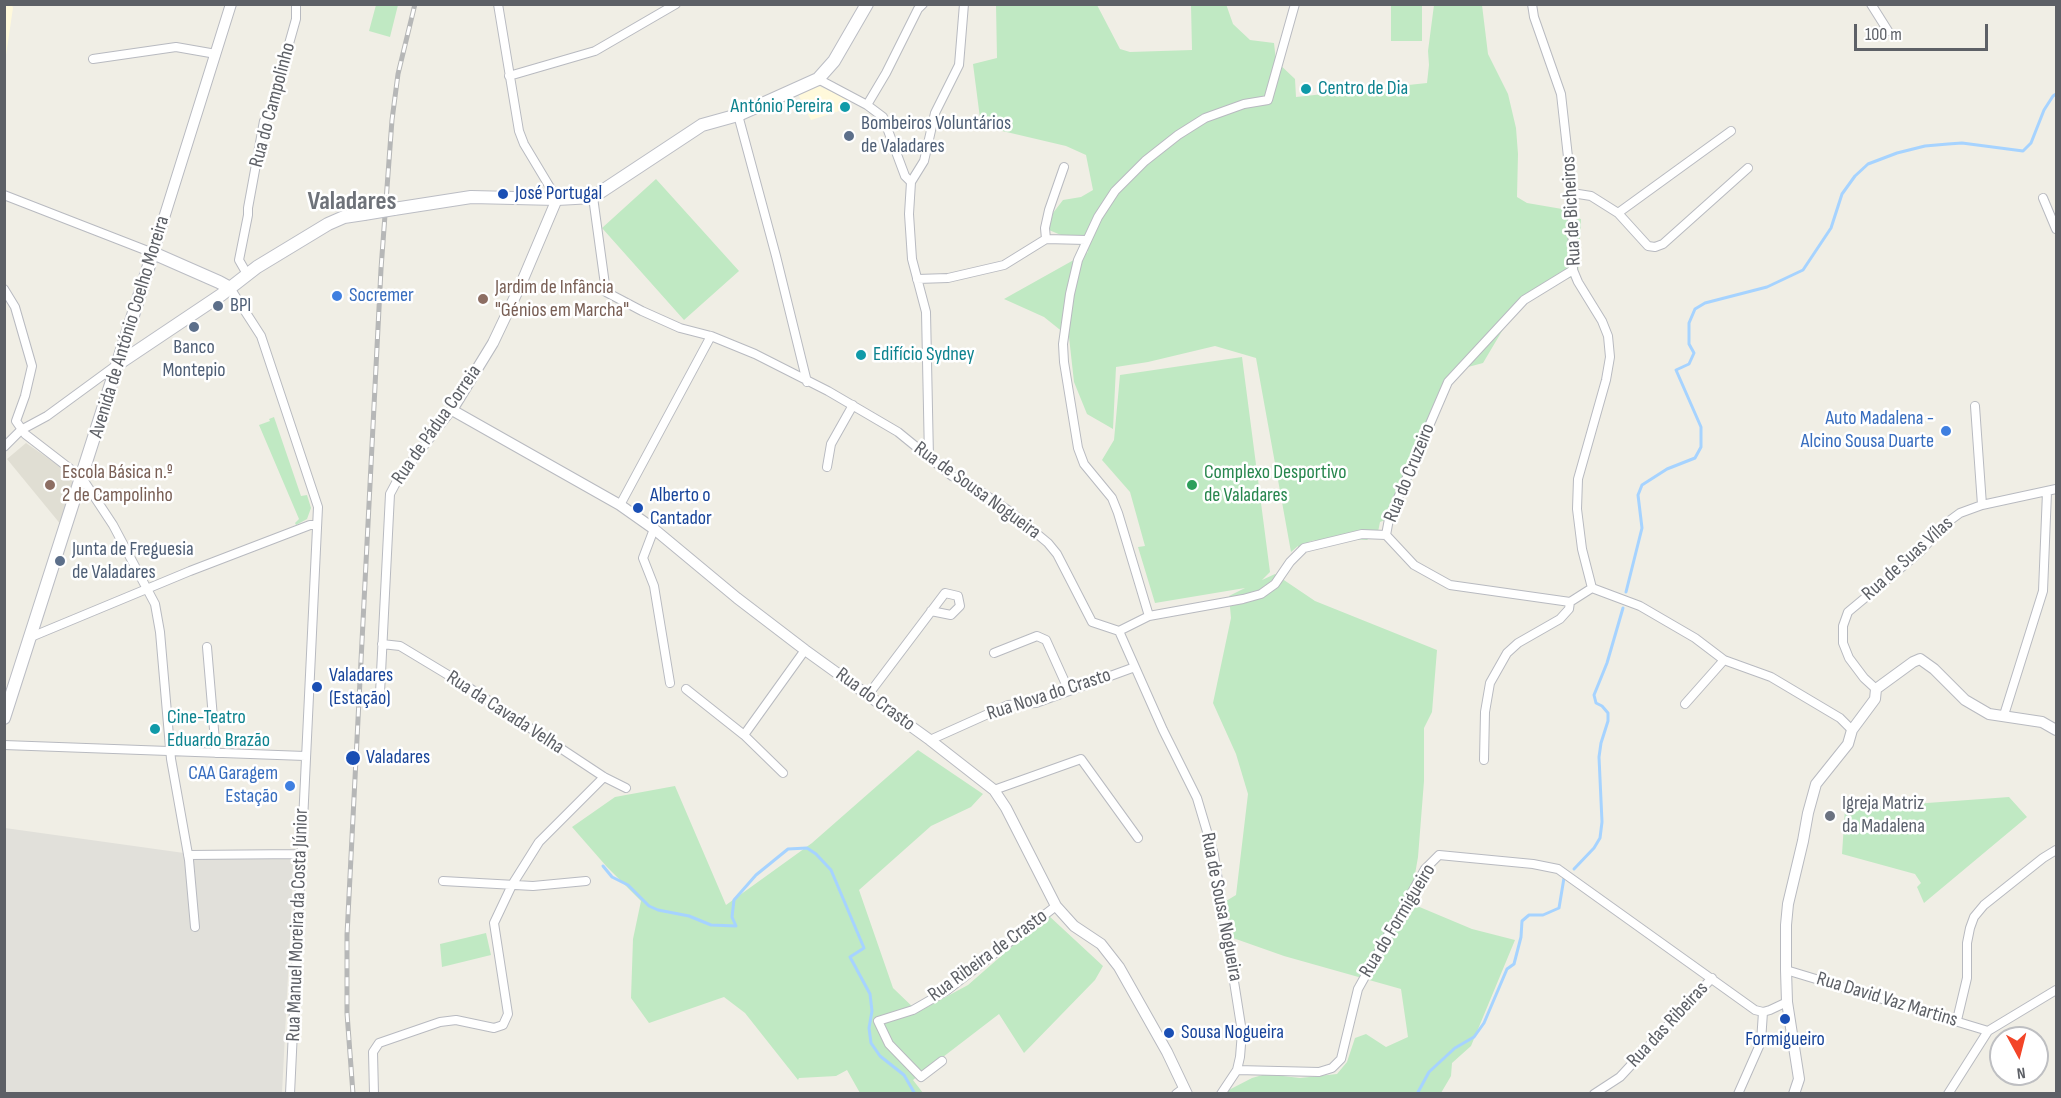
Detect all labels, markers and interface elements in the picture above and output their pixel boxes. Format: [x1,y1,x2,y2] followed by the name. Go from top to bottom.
[1857,12,1990,50] scale bar
[1865,24,1902,45] text: 100 m
[245,40,301,170] street label: Rua do Campolinho
[1318,77,1408,101] place label: Centro de Dia
[1299,82,1313,96] marker: Centro de Dia
[731,95,833,119] place label: António Pereira
[838,100,852,114] marker: António Pereira
[861,112,1011,159] place label: Bombeiros Voluntários de Valadares
[842,129,856,143] marker: Bombeiros Voluntários de Valadares
[1557,156,1587,266] street label: Rua de Bicheiros
[515,182,602,206] place label: José Portugal
[307,186,397,218] district label: Valadares
[496,187,510,201] marker: José Portugal
[85,213,175,441] street label: Avenida de António Coelho Moreira
[495,276,629,323] place label: Jardim de Infância "Génios em Marcha"
[349,284,414,308] place label: Socremer
[330,289,344,303] marker: Socremer
[476,292,490,306] marker: Jardim de Infância "Génios em Marcha"
[230,294,251,318] place label: BPI
[211,299,225,313] marker: BPI
[187,320,201,334] marker: Banco Montepio
[162,336,226,383] place label: Banco Montepio
[873,343,974,367] place label: Edifício Sydney
[854,348,868,362] marker: Edifício Sydney
[387,361,487,489] street label: Rua de Pádua Correia
[1801,407,1934,454] place label: Auto Madalena - Alcino Sousa Duarte
[1379,420,1441,526] street label: Rua do Cruzeiro
[1939,424,1953,438] marker: Auto Madalena - Alcino Sousa Duarte
[909,437,1045,545] street label: Rua de Sousa Nogueira
[62,461,173,508] place label: Escola Básica n.º 2 de Campolinho
[1204,461,1346,508] place label: Complexo Desportivo de Valadares
[43,478,57,492] marker: Escola Básica n.º 2 de Campolinho
[1185,478,1199,492] marker: Complexo Desportivo de Valadares
[650,484,712,531] place label: Alberto o Cantador
[631,501,645,515] marker: Alberto o Cantador
[1857,512,1959,606] street label: Rua de Suas Vílas
[72,538,194,585] place label: Junta de Freguesia de Valadares
[53,554,67,568] marker: Junta de Freguesia de Valadares
[831,663,919,737] street label: Rua do Crasto
[329,664,393,711] place label: Valadares (Estação)
[984,664,1114,726] street label: Rua Nova do Crasto
[442,666,568,760] street label: Rua da Cavada Velha
[310,680,324,694] marker: Valadares (Estação)
[167,706,270,753] place label: Cine-Teatro Eduardo Brazão
[148,722,162,736] marker: Cine-Teatro Eduardo Brazão
[366,746,430,770] place label: Valadares
[344,749,362,767] marker: Valadares
[188,762,278,809] place label: CAA Garagem Estação
[283,779,297,793] marker: CAA Garagem Estação
[1842,792,1925,839] place label: Igreja Matriz da Madalena
[282,808,314,1042] street label: Rua Manuel Moreira da Costa Júnior
[1823,809,1837,823] marker: Igreja Matriz da Madalena
[1195,831,1247,983] street label: Rua de Sousa Nogueira
[1355,860,1441,982] street label: Rua do Formigueiro
[924,905,1052,1007] street label: Rua Ribeira de Crasto
[1814,967,1960,1033] street label: Rua David Vaz Martins
[1622,977,1714,1073] street label: Rua das Ribeiras
[1778,1012,1792,1026] marker: Formigueiro
[1181,1021,1284,1045] place label: Sousa Nogueira
[1162,1026,1176,1040] marker: Sousa Nogueira
[1989,1026,2049,1086] north arrow
[1745,1028,1825,1052] place label: Formigueiro
[2016,1062,2026,1082] text: N

